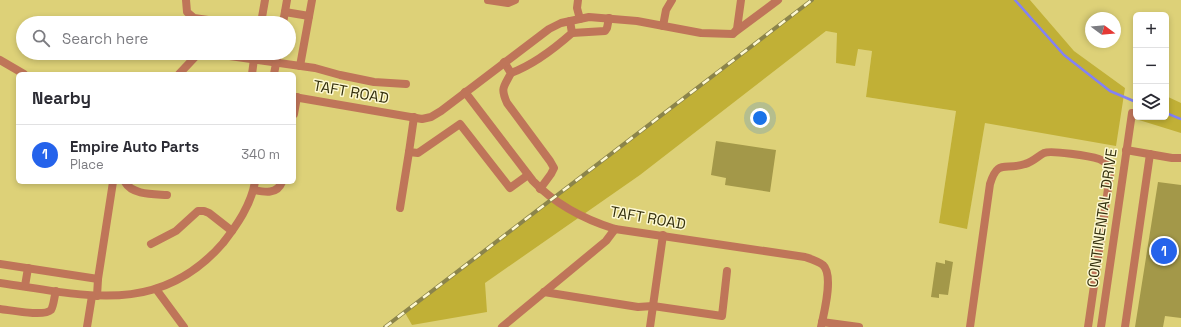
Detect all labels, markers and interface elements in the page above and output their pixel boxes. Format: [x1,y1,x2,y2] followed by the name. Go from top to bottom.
[1085,12,1121,48] north arrow
[1133,12,1169,120] map controls
[1133,12,1169,48] button: +
[16,16,296,60] search box
[30,27,52,49] icon: search
[62,29,148,48] text: Search here
[1133,48,1169,84] button: −
[312,76,390,107] street label: TAFT ROAD
[1133,84,1169,120] button: layers
[32,87,91,109] text: Nearby
[750,108,770,128] your location
[70,137,199,156] text: Empire Auto Parts
[42,146,48,163] text: 1
[241,146,280,163] text: 340 m
[1082,147,1121,289] street label: CONTINENTAL DRIVE
[70,156,104,173] text: Place
[609,202,687,233] street label: TAFT ROAD
[1151,236,1177,266] pin: 1

